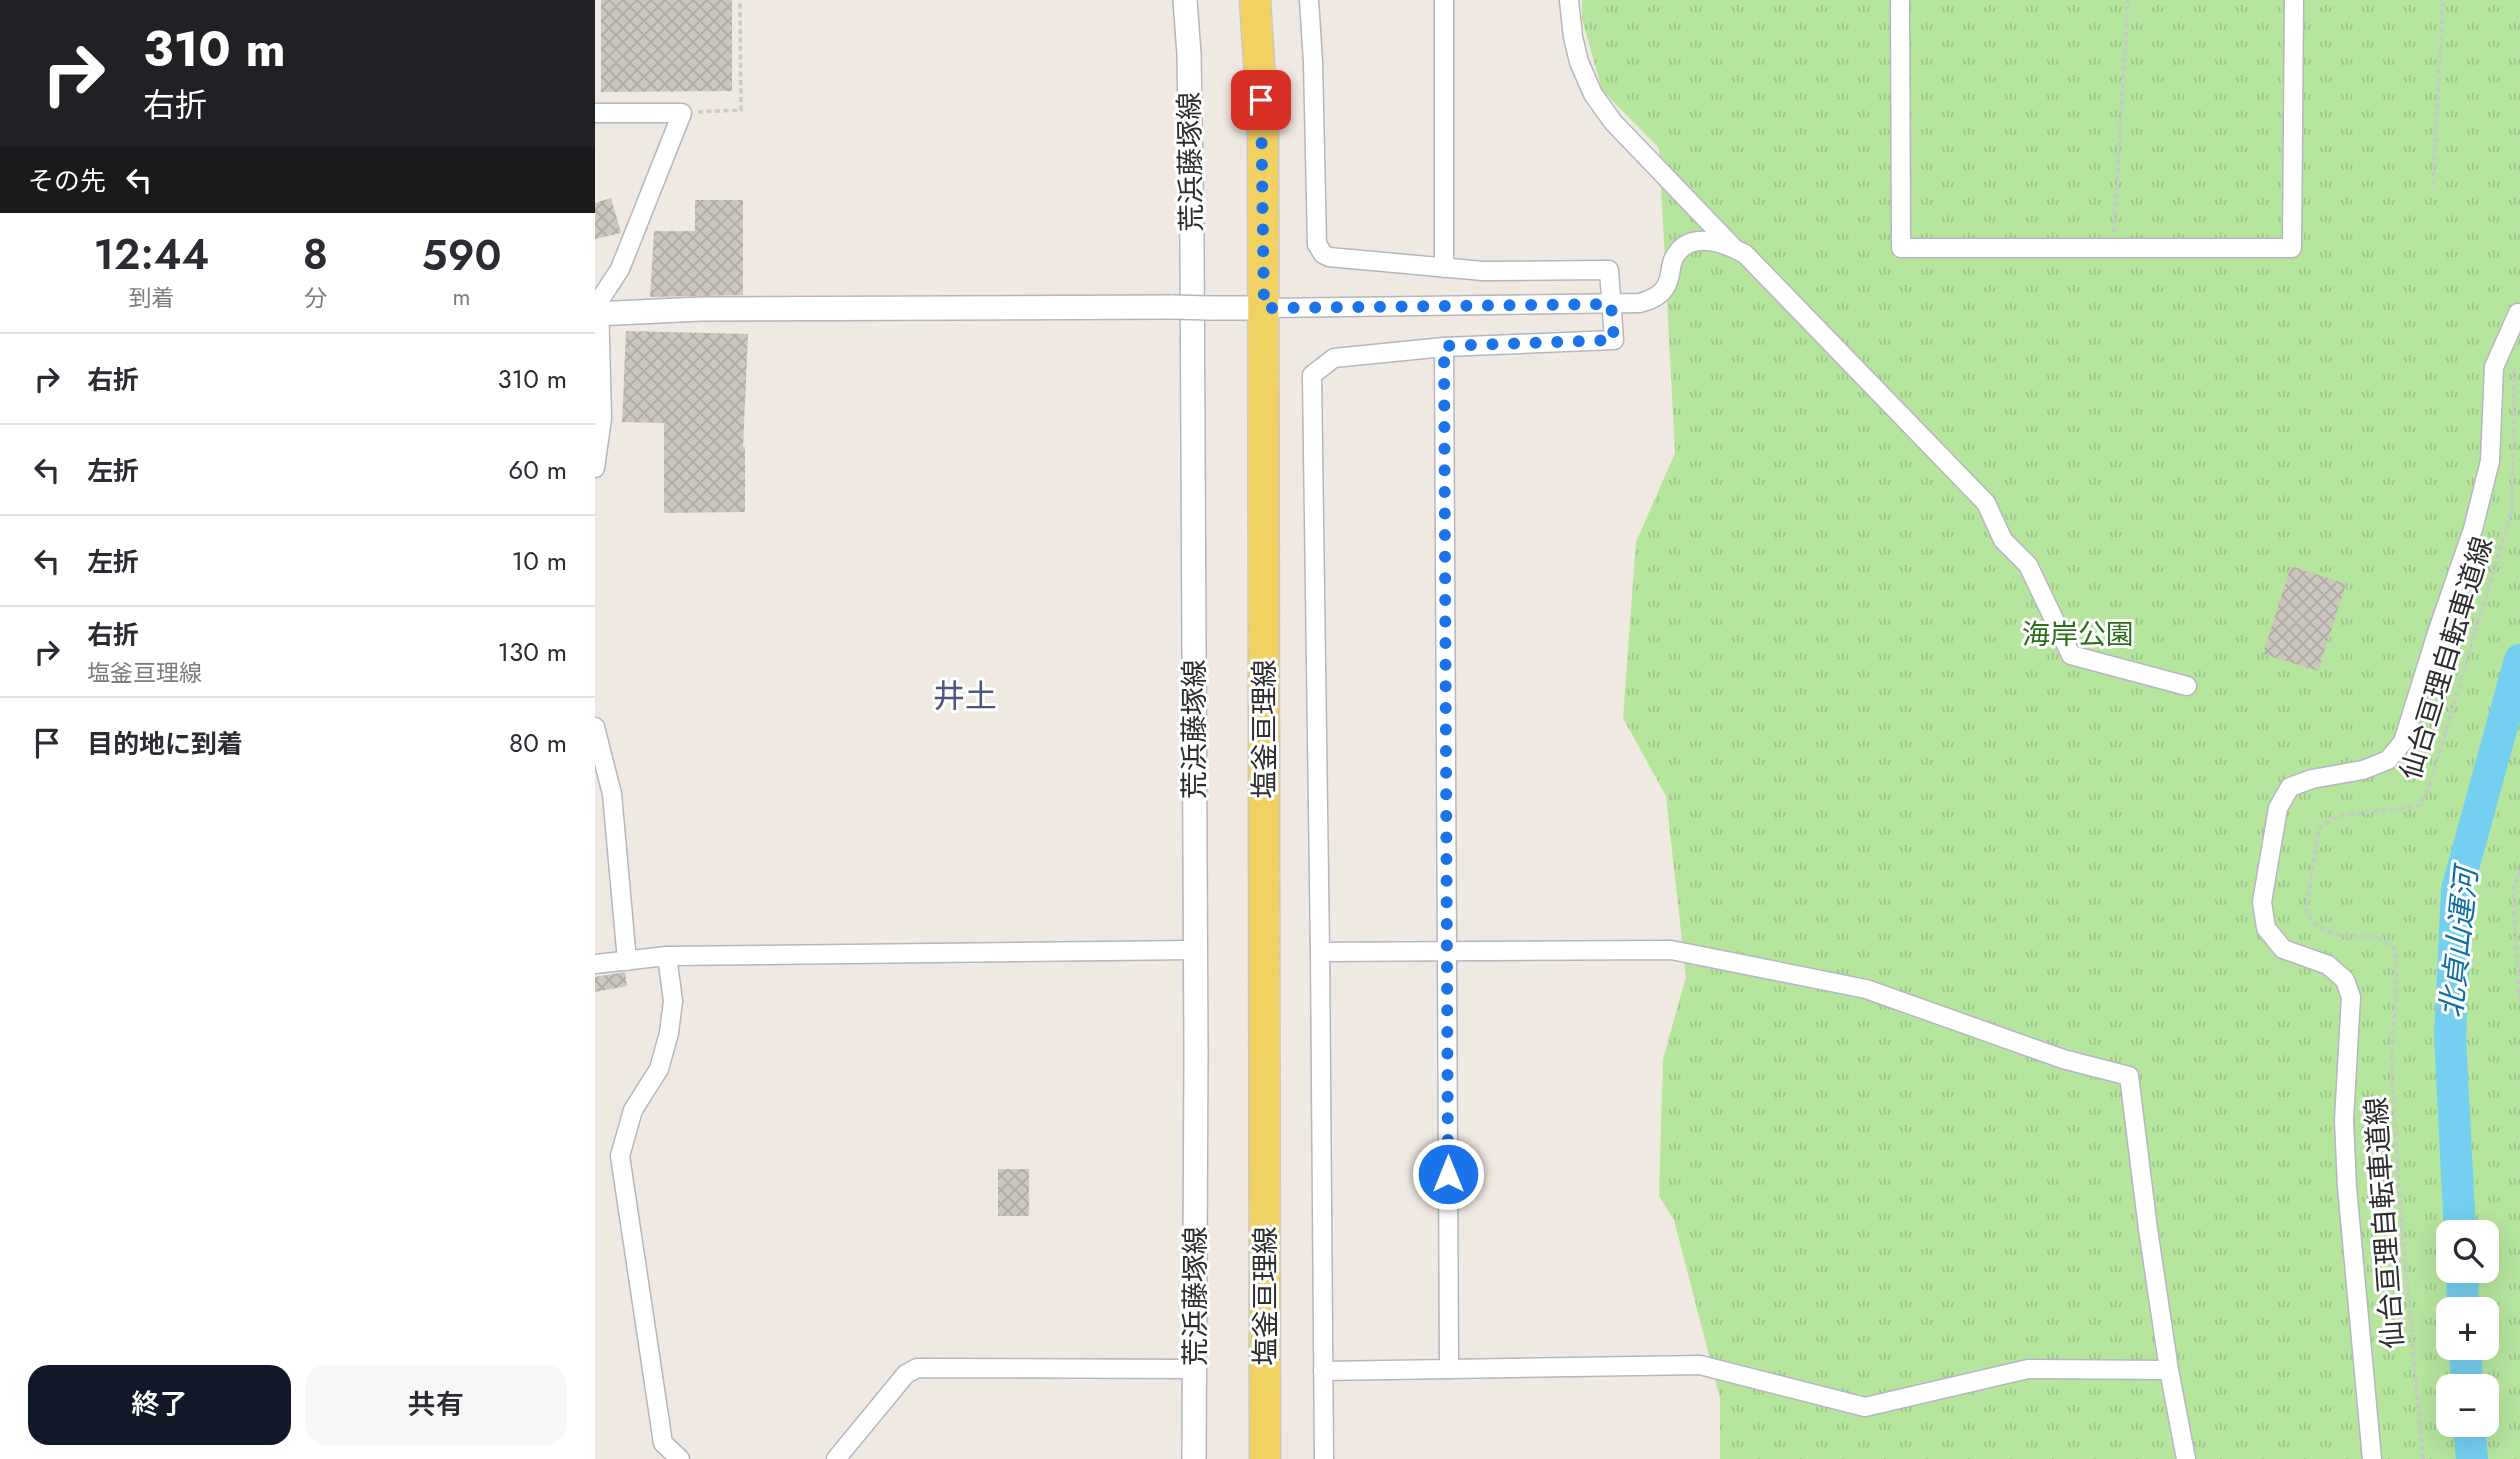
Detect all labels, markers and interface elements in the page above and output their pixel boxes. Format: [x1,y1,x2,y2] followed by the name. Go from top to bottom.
[143,14,286,84] text: 310 m
[28,28,119,119] icon: right
[1231,70,1291,130] pin
[1242,81,1280,119] icon: arrive
[143,82,207,128] text: 右折
[1169,92,1212,232] street label: 荒浜藤塚線
[120,161,158,199] icon: left
[28,162,106,200] text: その先
[93,224,209,285] text: 12:44
[303,224,328,285] text: 8
[422,225,502,286] text: 590
[453,280,471,314] text: m
[128,281,174,315] text: 到着
[304,281,327,315] text: 分
[28,360,66,398] icon: right
[497,360,567,398] text: 310 m
[87,361,139,399] text: 右折
[28,451,66,489] icon: left
[508,451,567,489] text: 60 m
[87,452,139,490] text: 左折
[2390,532,2503,785] street label: 仙台亘理自転車道線
[28,542,66,580] icon: left
[512,542,567,580] text: 10 m
[87,543,139,581] text: 左折
[2022,614,2134,655] park label: 海岸公園
[87,616,139,654] text: 右折
[28,633,66,671] icon: right
[497,633,567,671] text: 130 m
[87,656,202,690] text: 塩釜亘理線
[1174,659,1215,799] street label: 荒浜藤塚線
[1244,659,1285,799] street label: 塩釜亘理線
[933,673,997,719] district label: 井土
[28,724,66,762] icon: arrive
[509,724,567,762] text: 80 m
[87,725,243,763] text: 目的地に到着
[2429,861,2488,1020] water label: 北貞山運河
[2355,1096,2414,1350] street label: 仙台亘理自転車道線
[1411,1137,1485,1211] position arrow
[2436,1220,2499,1437] map controls
[2436,1220,2499,1283] button: search
[1175,1226,1216,1366] street label: 荒浜藤塚線
[1245,1226,1286,1366] street label: 塩釜亘理線
[2436,1297,2499,1360] button: +
[28,1365,291,1445] button: 終了
[305,1365,567,1445] button: 共有
[2436,1374,2499,1437] button: −

